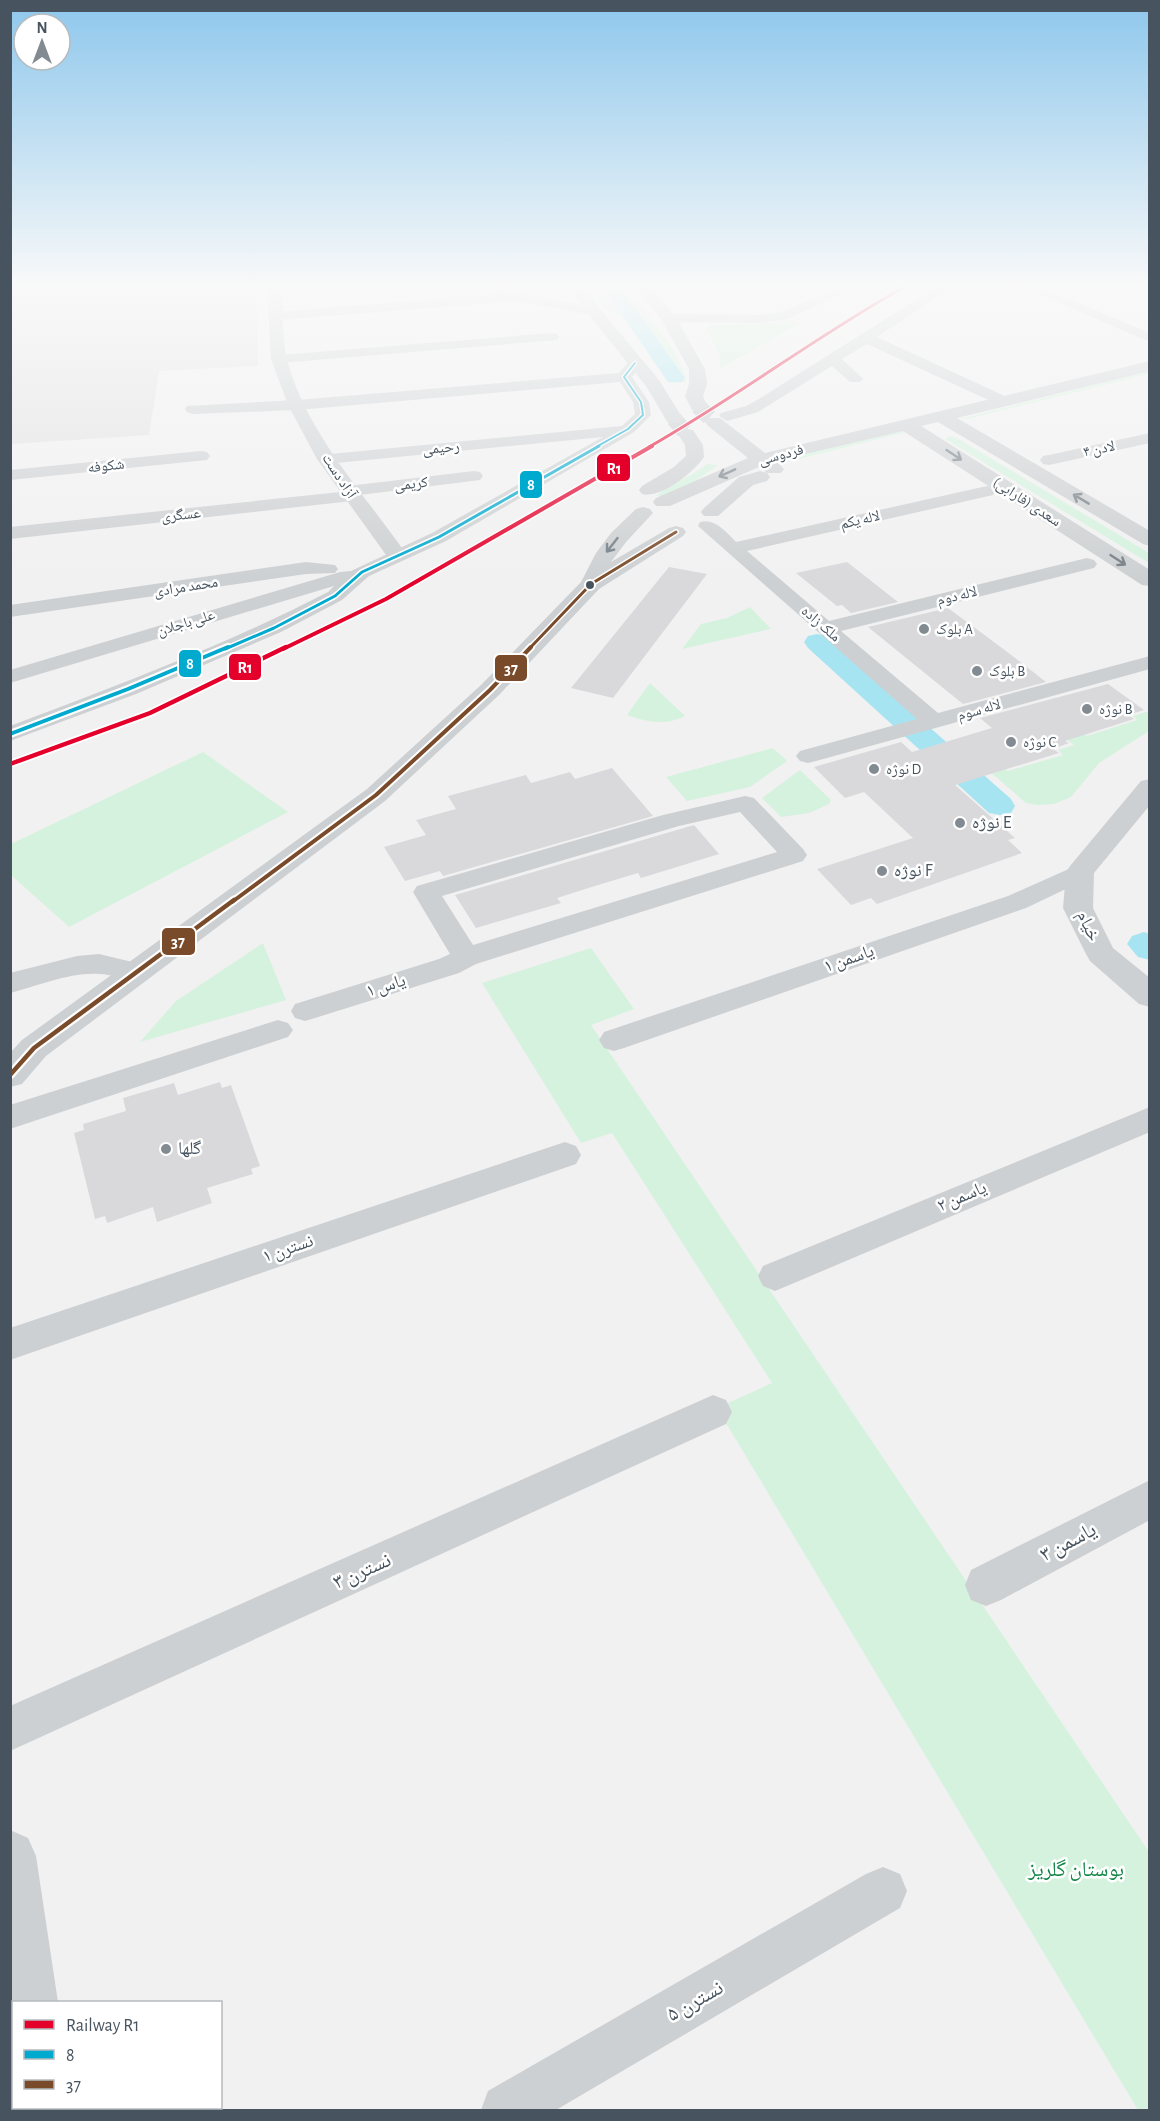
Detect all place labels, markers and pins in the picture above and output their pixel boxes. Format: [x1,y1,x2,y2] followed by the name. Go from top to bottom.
[584,579,596,591] unlabelled marker
[917,622,931,636] marker: بلوک A
[936,622,973,638] place label: بلوک A
[970,664,984,678] marker: بلوک B
[989,664,1025,680] place label: بلوک B
[1080,702,1094,716] marker: نوژه B
[1099,702,1133,718] place label: نوژه B
[1004,735,1018,749] marker: نوژه C
[1023,735,1057,751] place label: نوژه C
[867,762,881,776] marker: نوژه D
[886,762,922,778] place label: نوژه D
[972,814,1012,832] place label: نوژه E
[953,816,967,830] marker: نوژه E
[894,862,933,880] place label: نوژه F
[875,864,889,878] marker: نوژه F
[178,1140,202,1158] place label: گلها
[159,1142,173,1156] marker: گلها

